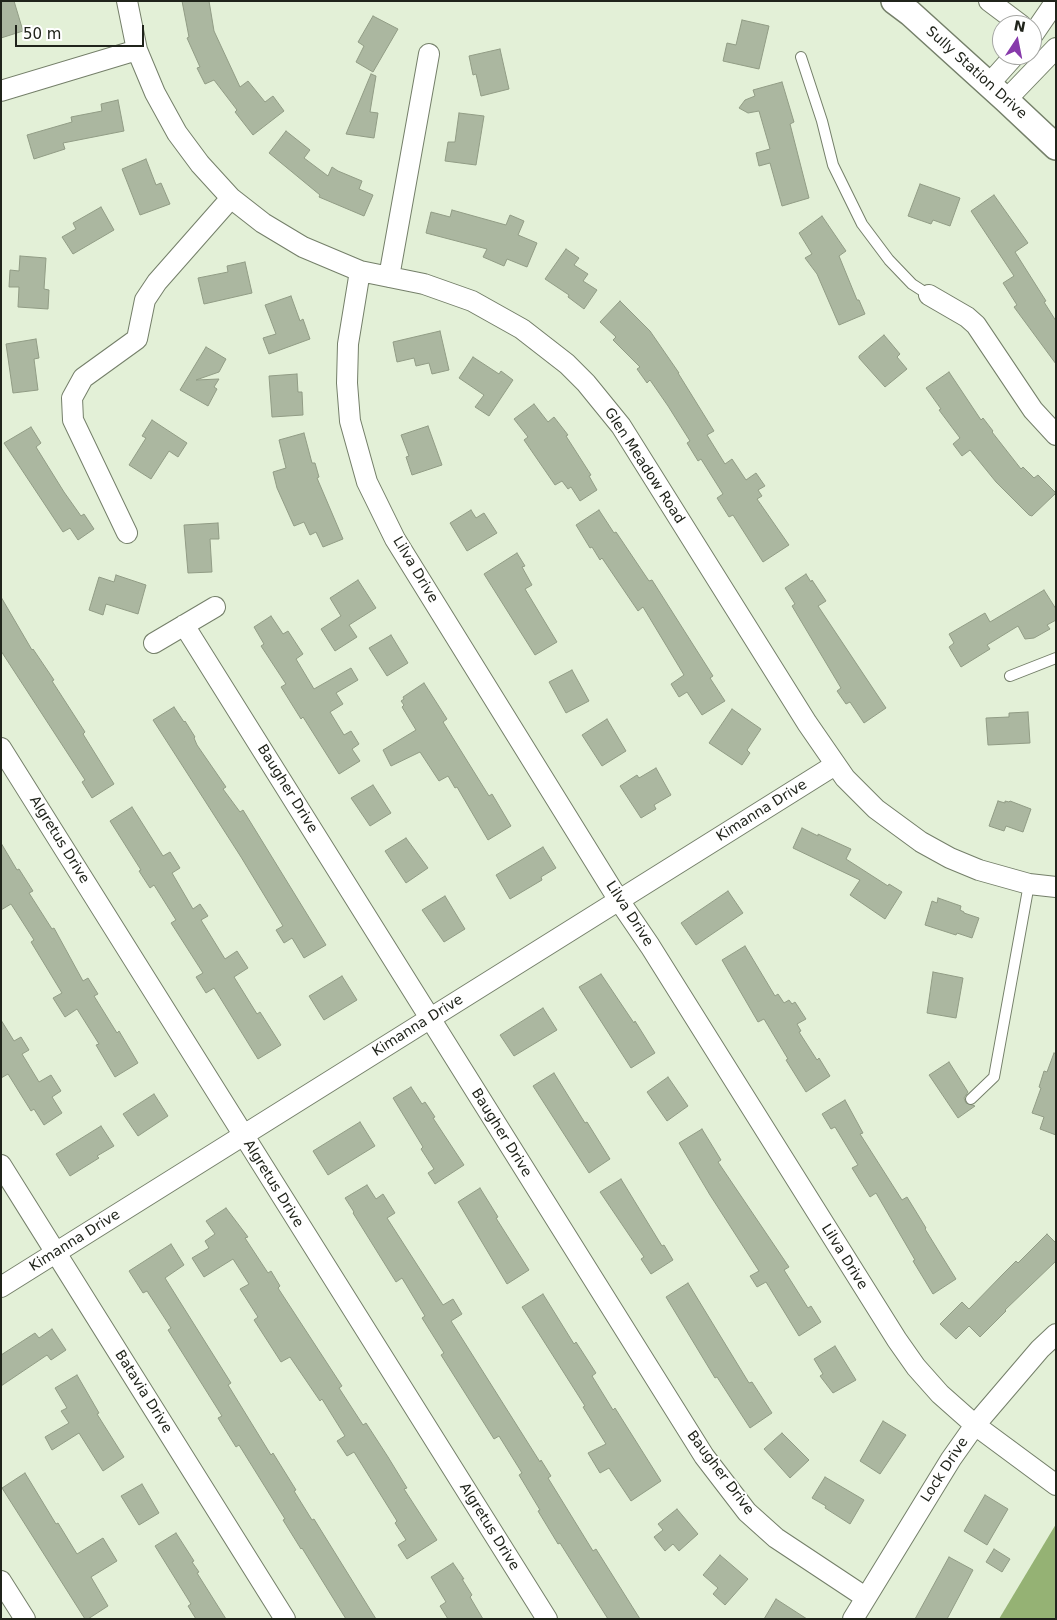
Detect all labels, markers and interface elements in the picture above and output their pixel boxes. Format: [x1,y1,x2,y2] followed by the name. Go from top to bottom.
[18,15,146,47] scale bar
[992,15,1042,65] north arrow
[1012,17,1027,35] text: N
[922,23,1030,123] street label: Sully Station Drive
[23,25,61,43] text: 50 m
[600,405,688,527] street label: Glen Meadow Road
[389,534,441,606] street label: Lilva Drive
[253,742,321,836] street label: Baugher Drive
[714,776,810,846] street label: Kimanna Drive
[25,793,93,887] street label: Algretus Drive
[602,878,656,950] street label: Lilva Drive
[370,991,466,1061] street label: Kimanna Drive
[467,1086,535,1180] street label: Baugher Drive
[239,1137,307,1231] street label: Algretus Drive
[27,1206,123,1276] street label: Kimanna Drive
[817,1221,871,1293] street label: Lilva Drive
[111,1347,175,1437] street label: Batavia Drive
[683,1428,757,1518] street label: Baugher Drive
[918,1435,972,1505] street label: Lock Drive
[455,1480,523,1574] street label: Algretus Drive

